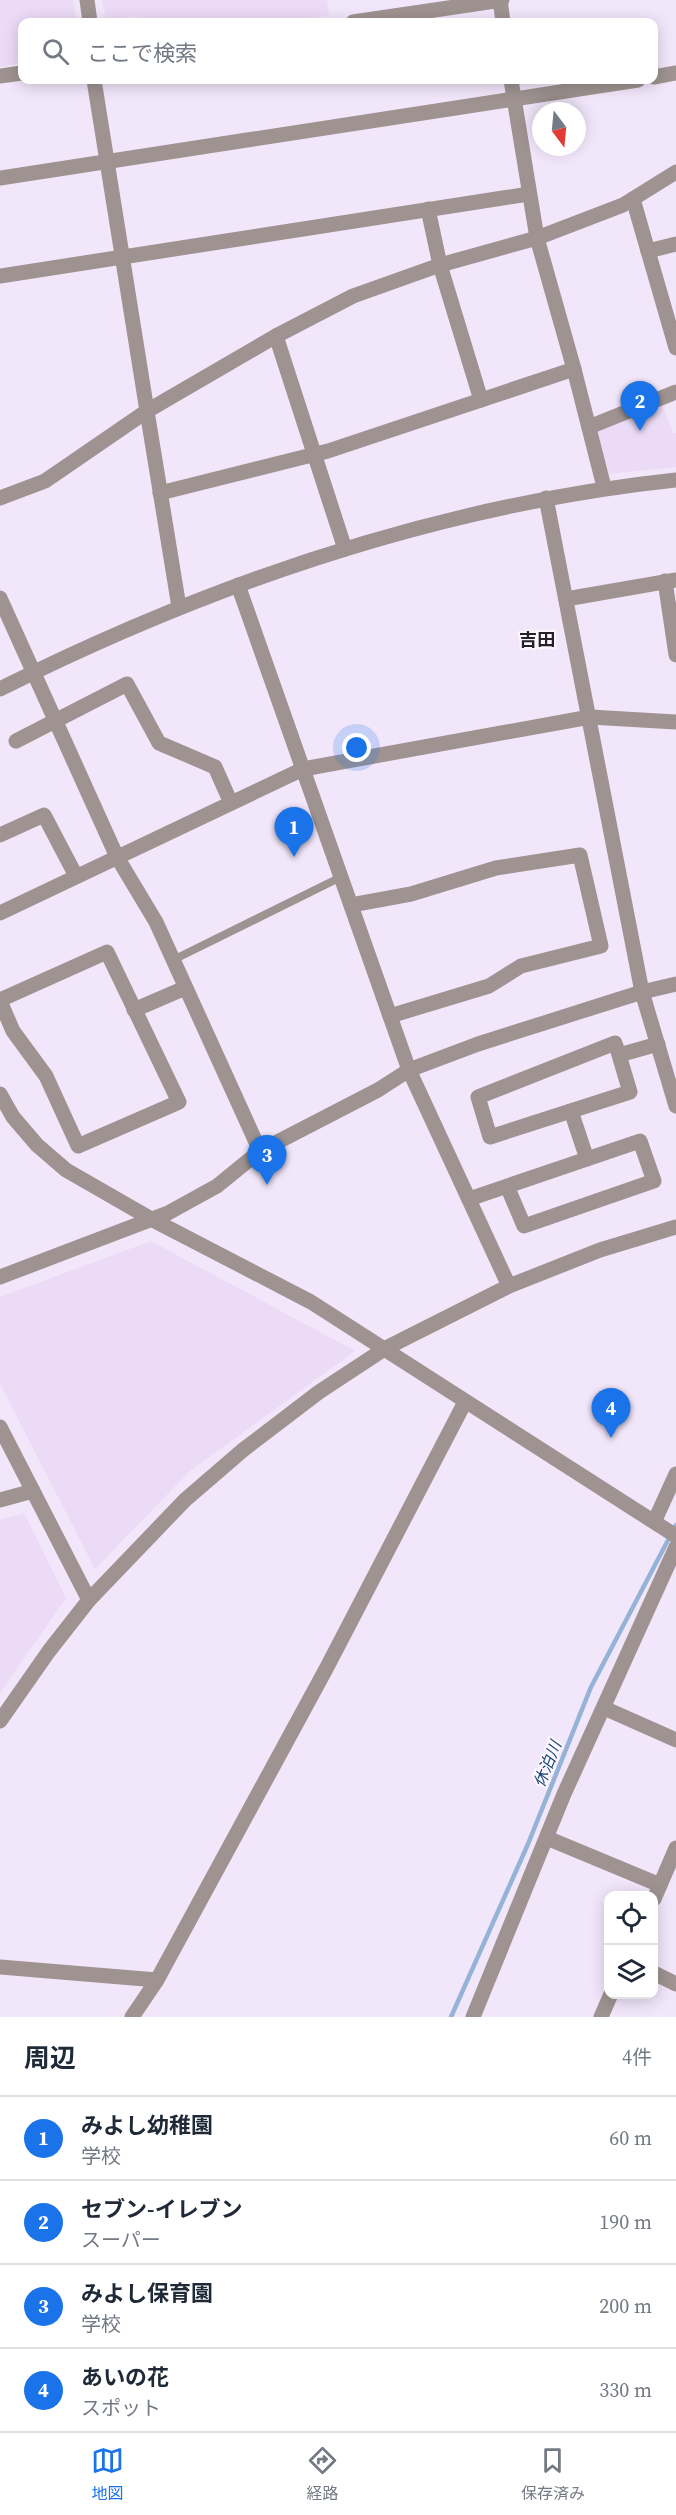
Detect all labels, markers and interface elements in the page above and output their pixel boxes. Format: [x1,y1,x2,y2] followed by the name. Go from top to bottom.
[18,18,658,84] search box
[39,35,72,68] icon: search
[87,38,197,68] text: ここで検索
[532,102,586,156] north arrow
[620,382,660,431] pin: 2
[519,627,555,652] district label: 吉田
[342,733,371,762] your location
[274,808,314,857] pin: 1
[248,1136,286,1185] pin: 3
[592,1388,630,1438] pin: 4
[528,1736,567,1790] water label: 休泊川
[604,1891,658,1999] map controls
[604,1891,658,1945] button: locate
[604,1945,658,1999] button: layers
[24,2040,76,2076] text: 周辺
[622,2043,652,2071] text: 4件
[81,2110,213,2140] text: みよし幼稚園
[38,2124,49,2152] text: 1
[609,2124,652,2152] text: 60 m
[81,2142,121,2170] text: 学校
[81,2194,242,2224] text: セブン-イレブン
[38,2208,49,2236] text: 2
[599,2208,652,2236] text: 190 m
[81,2226,161,2254] text: スーパー
[81,2278,213,2308] text: みよし保育園
[38,2292,49,2320] text: 3
[599,2292,652,2320] text: 200 m
[81,2310,121,2338] text: 学校
[81,2362,169,2392] text: あいの花
[38,2376,49,2404] text: 4
[599,2376,652,2404] text: 330 m
[81,2394,161,2422] text: スポット
[91,2444,124,2504] tab: 地図
[306,2444,339,2504] tab: 経路
[521,2444,585,2504] tab: 保存済み

